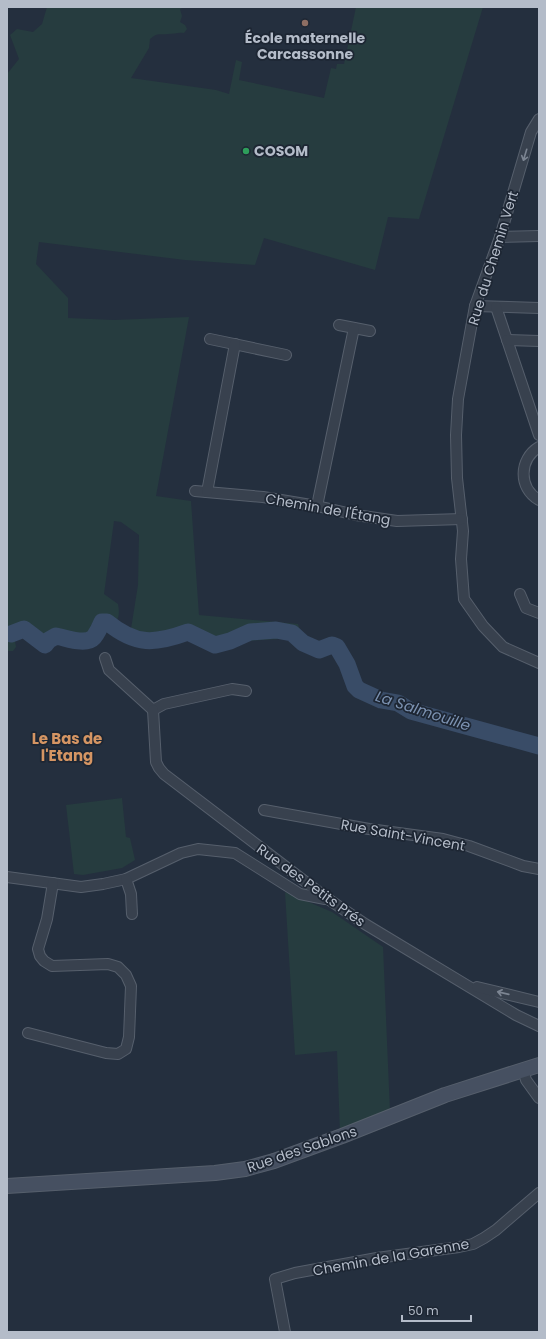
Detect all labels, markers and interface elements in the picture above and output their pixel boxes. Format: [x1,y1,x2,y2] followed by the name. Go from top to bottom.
[300,18,310,28] marker: École maternelle Carcassonne
[245,28,366,64] place label: École maternelle Carcassonne
[254,141,308,161] place label: COSOM
[241,146,251,156] marker: COSOM
[521,148,528,161] one-way arrow
[463,188,523,328] street label: Rue du Chemin Vert
[264,488,392,530] street label: Chemin de l'Étang
[373,685,473,736] water label: La Salmouille
[32,728,102,766] district label: Le Bas de l'Etang
[339,814,467,856] street label: Rue Saint-Vincent
[253,839,369,931] street label: Rue des Petits Prés
[497,989,510,997] one-way arrow
[244,1121,360,1177] street label: Rue des Sablons
[311,1233,471,1281] street label: Chemin de la Garenne
[402,1297,471,1323] scale bar
[408,1302,439,1319] text: 50 m

